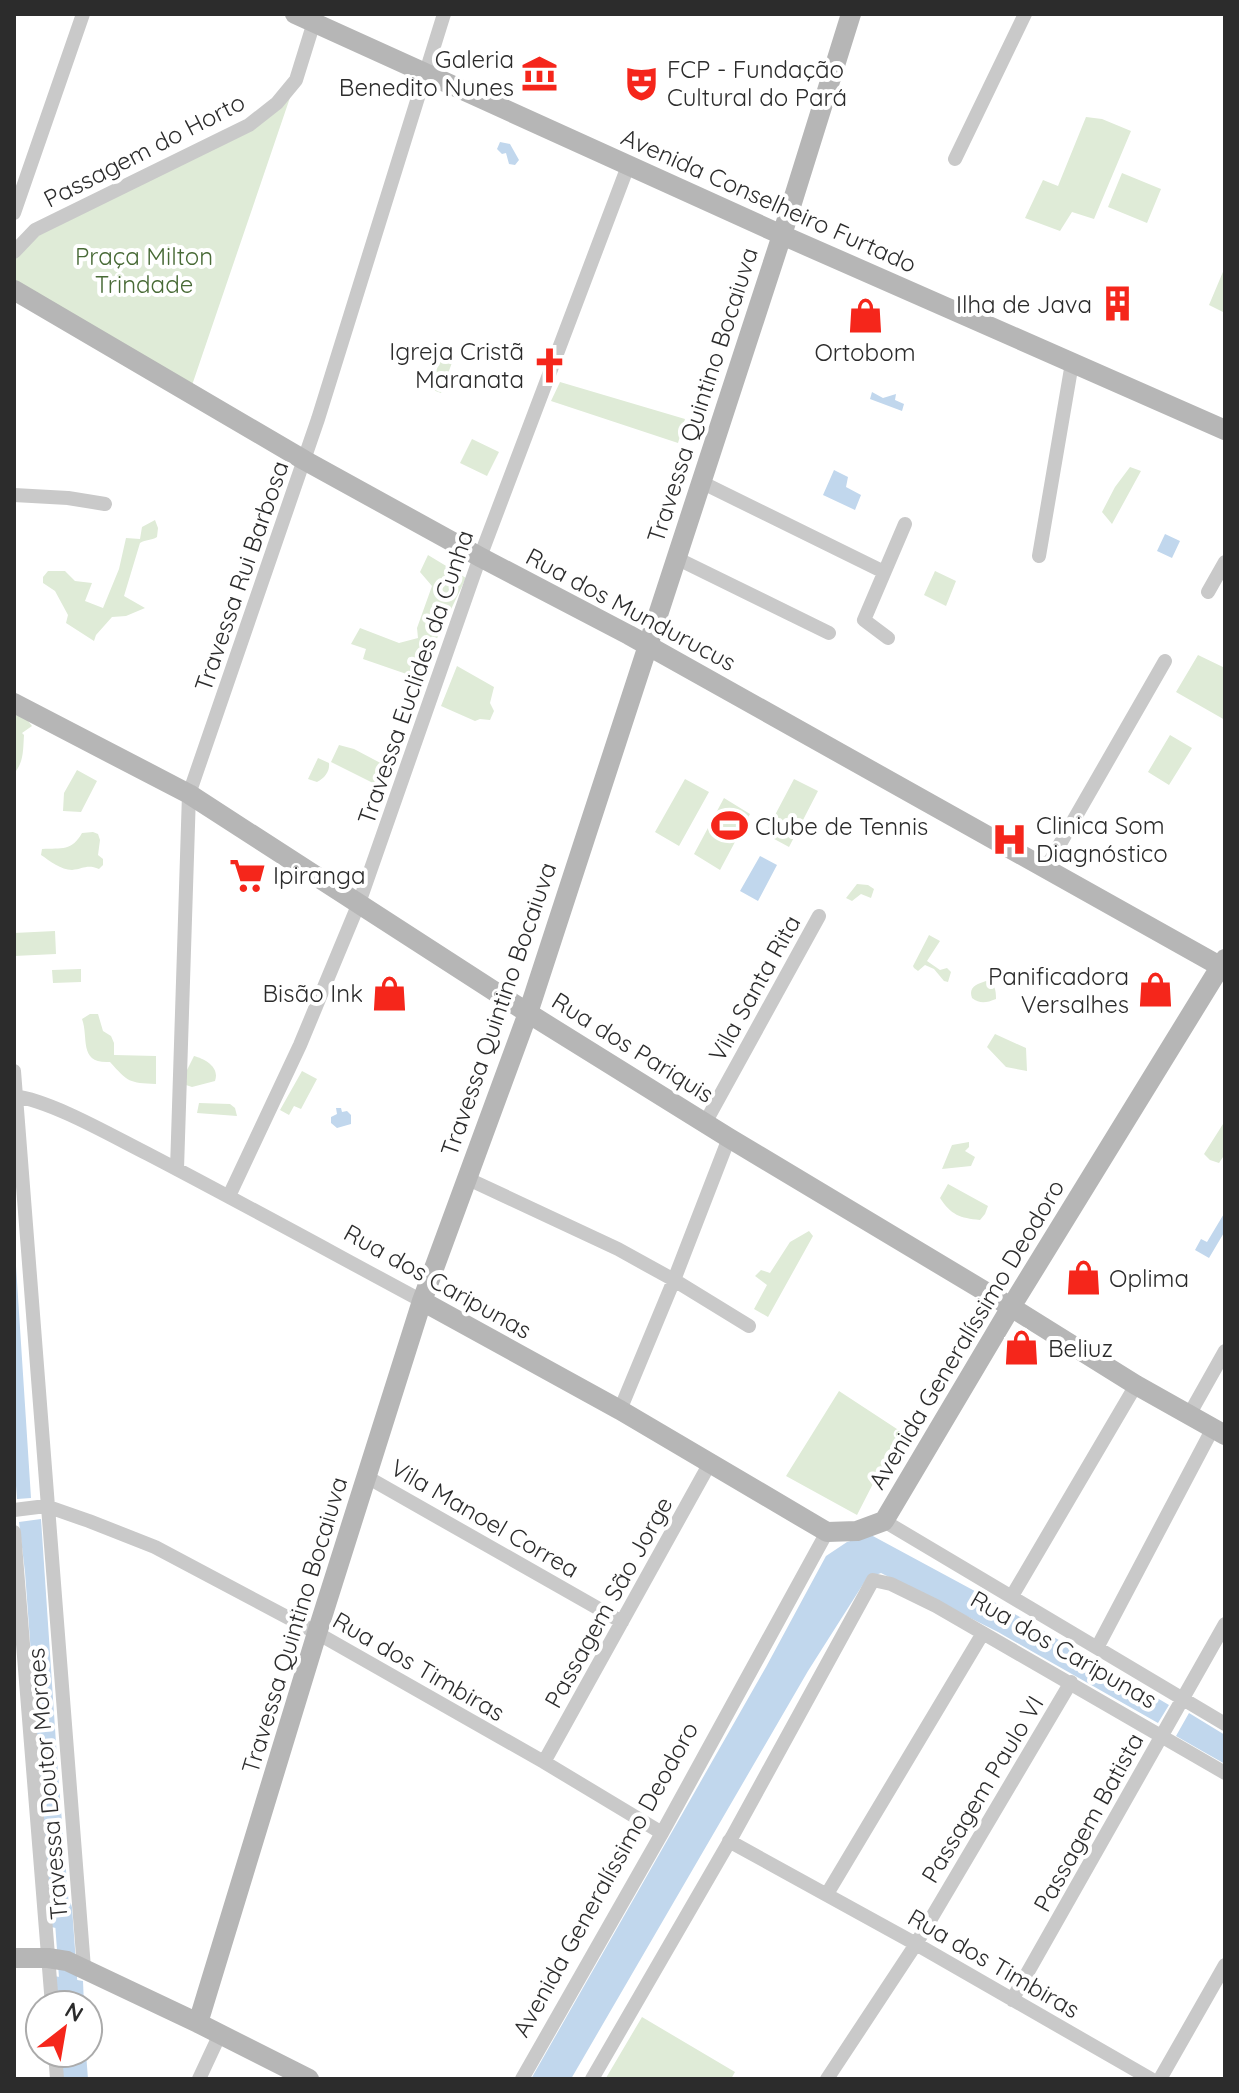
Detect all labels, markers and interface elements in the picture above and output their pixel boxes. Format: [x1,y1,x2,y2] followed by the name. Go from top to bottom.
[339,44,514,102] place label: Galeria Benedito Nunes
[521,54,559,92] museum icon: Galeria Benedito Nunes
[667,54,847,112] place label: FCP - Fundação Cultural do Pará
[622,64,660,102] theatre icon: FCP - Fundação Cultural do Pará
[38,86,250,214] street label: Passagem do Horto
[617,121,921,279] street label: Avenida Conselheiro Furtado
[75,241,213,299] park label: Praça Milton Trindade
[640,244,764,546] street label: Travessa Quintino Bocaiuva
[1099,285,1137,323] building icon: Ilha de Java
[956,289,1092,319] place label: Ilha de Java
[846,296,884,334] shop icon: Ortobom
[389,336,524,394] place label: Igreja Cristã Maranata
[814,337,916,367] place label: Ortobom
[531,346,569,384] church icon: Igreja Cristã Maranata
[187,457,295,695] street label: Travessa Rui Barbosa
[350,526,480,828] street label: Travessa Euclides da Cunha
[521,541,741,677] street label: Rua dos Mundurucus
[710,807,748,845] sports icon: Clube de Tennis
[1036,810,1168,868] place label: Clinica Som Diagnóstico
[755,811,928,841] place label: Clube de Tennis
[991,820,1029,858] hospital icon: Clinica Som Diagnóstico
[228,856,266,894] supermarket icon: Ipiranga
[434,858,562,1160] street label: Travessa Quintino Bocaiuva
[273,860,365,890] place label: Ipiranga
[701,910,807,1066] street label: Vila Santa Rita
[988,961,1129,1019] place label: Panificadora Versalhes
[1136,971,1174,1009] shop icon: Panificadora Versalhes
[370,974,408,1012] shop icon: Bisão Ink
[262,978,363,1008] place label: Bisão Ink
[547,985,719,1109] street label: Rua dos Pariquis
[862,1174,1070,1494] street label: Avenida Generalíssimo Deodoro
[339,1217,537,1345] street label: Rua dos Caripunas
[1064,1259,1102,1297] shop icon: Oplima
[1109,1263,1189,1293] place label: Oplima
[1003,1329,1041,1367] shop icon: Beliuz
[1048,1333,1113,1363] place label: Beliuz
[386,1452,584,1584] street label: Vila Manoel Correa
[235,1473,353,1777] street label: Travessa Quintino Bocaiuva
[537,1491,679,1713] street label: Passagem São Jorge
[966,1584,1162,1714] street label: Rua dos Caripunas
[328,1605,510,1727] street label: Rua dos Timbiras
[20,1647,74,1921] street label: Travessa Doutor Moraes
[914,1690,1050,1888] street label: Passagem Paulo VI
[506,1716,704,2042] street label: Avenida Generalíssimo Deodoro
[1026,1727,1150,1917] street label: Passagem Batista
[903,1902,1085,2024] street label: Rua dos Timbiras
[24,1989,104,2069] north arrow
[60,1996,88,2028] text: N

